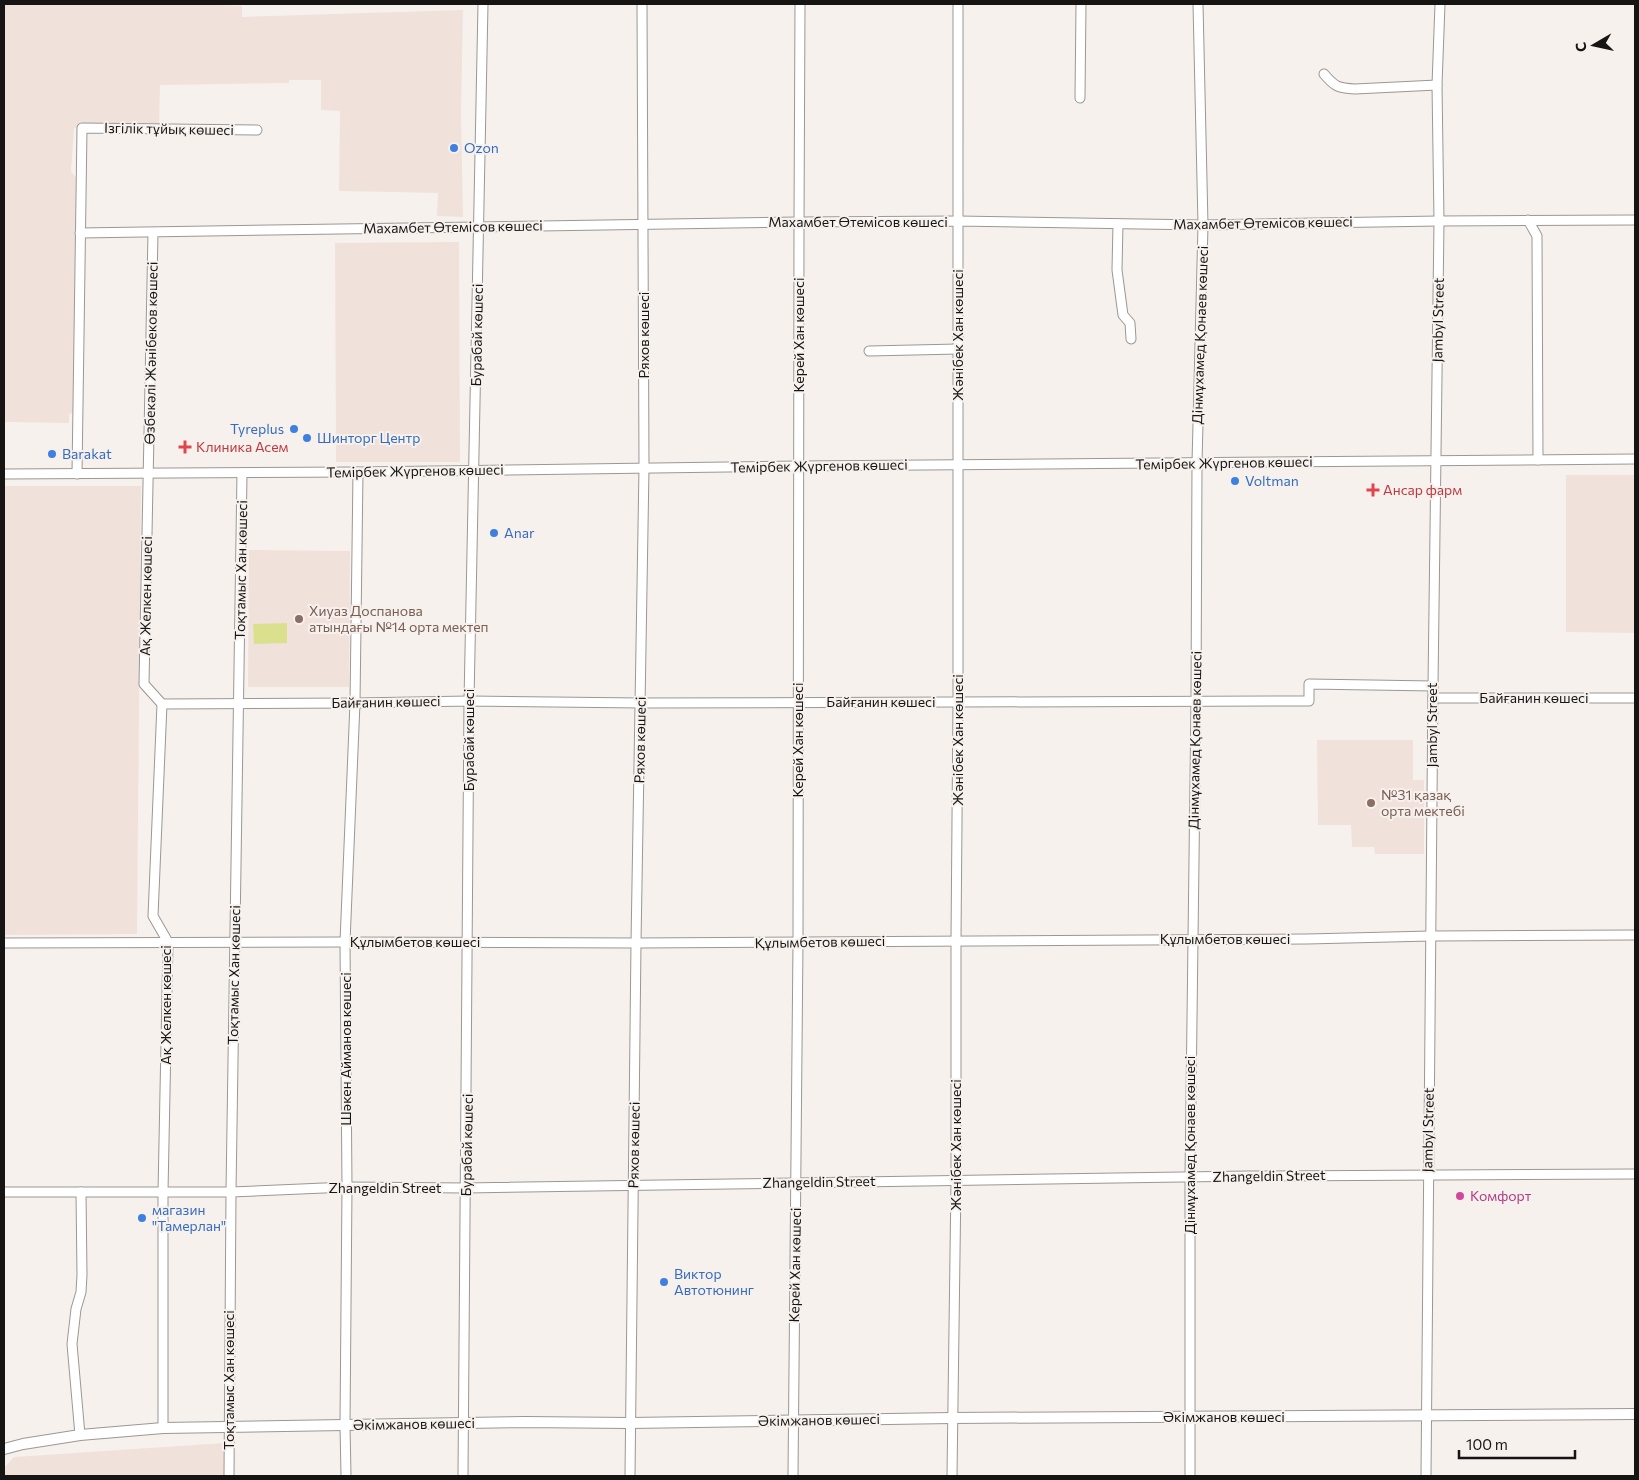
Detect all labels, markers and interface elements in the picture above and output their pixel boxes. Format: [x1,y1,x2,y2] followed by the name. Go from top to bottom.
[1569,20,1619,70] north arrow
[1572,41,1590,53] text: С
[104,119,234,138] street label: Ізгілік тұйық көшесі
[464,139,499,156] place label: Ozon
[448,142,460,154] marker: Ozon
[1173,212,1353,233] street label: Махамбет Өтемісов көшесі
[768,213,948,230] street label: Махамбет Өтемісов көшесі
[363,216,543,237] street label: Махамбет Өтемісов көшесі
[1188,245,1211,425] street label: Дінмұхамед Қонаев көшесі
[140,261,161,445] street label: Өзбекәлі Жәнібеков көшесі
[949,269,966,401] street label: Жәнібек Хан көшесі
[790,277,807,393] street label: Керей Хан көшесі
[1428,277,1447,363] street label: Jambyl Street
[467,284,486,386] street label: Бурабай көшесі
[635,292,652,378] street label: Ряхов көшесі
[230,420,284,437] place label: Tyreplus
[288,423,300,435] marker: Tyreplus
[317,429,420,446] place label: Шинторг Центр
[301,432,313,444] marker: Шинторг Центр
[196,438,289,455] place label: Клиника Асем
[178,440,192,454] marker: Клиника Асем
[62,445,112,462] place label: Barakat
[46,448,58,460] marker: Barakat
[1135,452,1313,473] street label: Темірбек Жүргенов көшесі
[730,455,908,476] street label: Темірбек Жүргенов көшесі
[326,460,504,481] street label: Темірбек Жүргенов көшесі
[1245,472,1299,489] place label: Voltman
[1229,475,1241,487] marker: Voltman
[1383,481,1462,498] place label: Ансар фарм
[1367,484,1379,496] marker: Ансар фарм
[231,500,250,640] street label: Тоқтамыс Хан көшесі
[504,524,535,541] place label: Anar
[488,527,500,539] marker: Anar
[136,536,155,656] street label: Ақ Желкен көшесі
[309,602,489,635] place label: Хиуаз Доспанова атындағы №14 орта мектеп
[293,613,305,625] marker: Хиуаз Доспанова атындағы №14 орта мектеп
[1184,651,1205,829] street label: Дінмұхамед Қонаев көшесі
[949,674,966,806] street label: Жәнібек Хан көшесі
[789,682,806,798] street label: Керей Хан көшесі
[1423,682,1440,767] street label: Jambyl Street
[460,689,477,791] street label: Бурабай көшесі
[1479,689,1589,706] street label: Байғанин көшесі
[331,692,441,711] street label: Байғанин көшесі
[826,693,936,710] street label: Байғанин көшесі
[630,696,649,784] street label: Ряхов көшесі
[1381,786,1465,819] place label: №31 қазақ орта мектебі
[1365,797,1377,809] marker: №31 қазақ орта мектебі
[224,905,243,1045] street label: Тоқтамыс Хан көшесі
[1160,930,1290,947] street label: Құлымбетов көшесі
[755,932,885,951] street label: Құлымбетов көшесі
[350,933,480,950] street label: Құлымбетов көшесі
[157,945,174,1065] street label: Ақ Желкен көшесі
[337,972,354,1126] street label: Шәкен Айманов көшесі
[1181,1056,1198,1234] street label: Дінмұхамед Қонаев көшесі
[947,1079,964,1211] street label: Жәнібек Хан көшесі
[1418,1087,1437,1173] street label: Jambyl Street
[457,1094,476,1196] street label: Бурабай көшесі
[624,1101,643,1189] street label: Ряхов көшесі
[1212,1166,1326,1185] street label: Zhangeldin Street
[762,1172,876,1191] street label: Zhangeldin Street
[328,1179,442,1196] street label: Zhangeldin Street
[1470,1187,1532,1204] place label: Комфорт
[1454,1190,1466,1202] marker: Комфорт
[152,1201,226,1234] place label: магазин "Тамерлан"
[785,1207,804,1323] street label: Керей Хан көшесі
[136,1212,148,1224] marker: магазин "Тамерлан"
[674,1265,754,1298] place label: Виктор Автотюнинг
[658,1276,670,1288] marker: Виктор Автотюнинг
[220,1310,237,1450] street label: Тоқтамыс Хан көшесі
[1163,1408,1285,1425] street label: Әкімжанов көшесі
[758,1410,880,1429] street label: Әкімжанов көшесі
[353,1414,475,1433] street label: Әкімжанов көшесі
[1459,1428,1575,1460] scale bar
[1466,1435,1508,1453] text: 100 m

